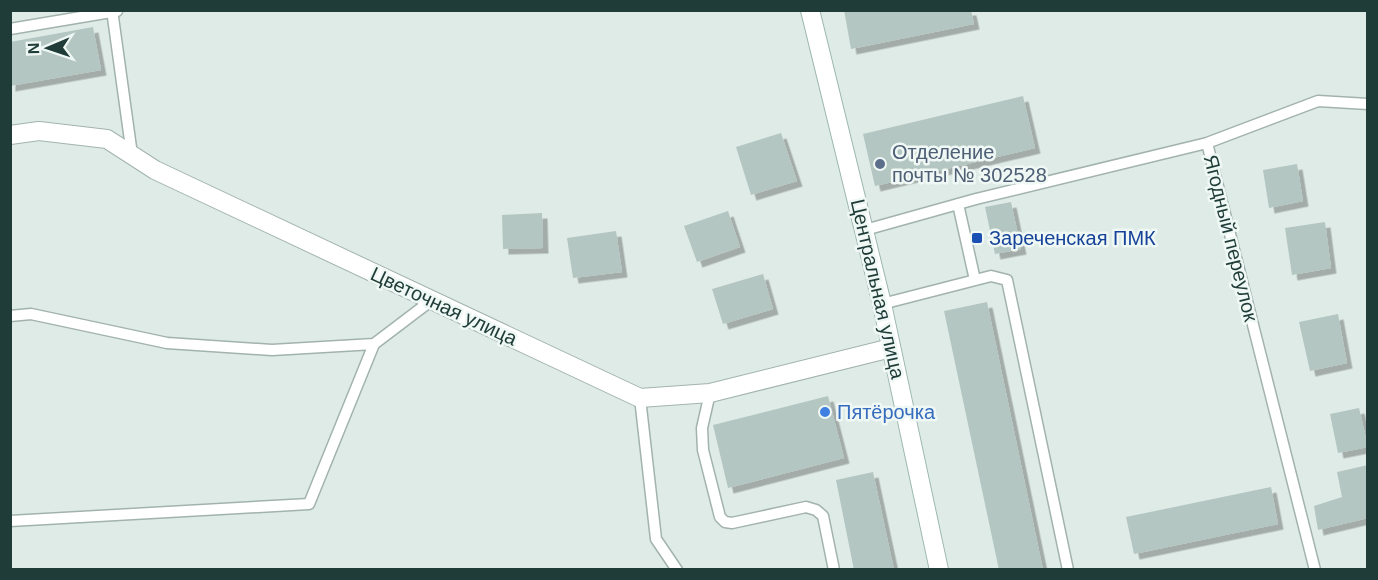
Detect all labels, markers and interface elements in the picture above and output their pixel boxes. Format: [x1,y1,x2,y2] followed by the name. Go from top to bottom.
[18,18,78,78] north arrow
[25,42,42,55] text: N
[892,141,1047,186] place label: Отделение почты № 302528
[1200,152,1262,324] street label: Ягодный переулок
[873,157,887,171] marker: Отделение почты № 302528
[847,197,910,382] street label: Центральная улица
[989,227,1156,249] place label: Зареченская ПМК
[970,231,984,245] marker: Зареченская ПМК
[367,262,522,350] street label: Цветочная улица
[837,401,936,423] place label: Пятёрочка
[818,405,832,419] marker: Пятёрочка

